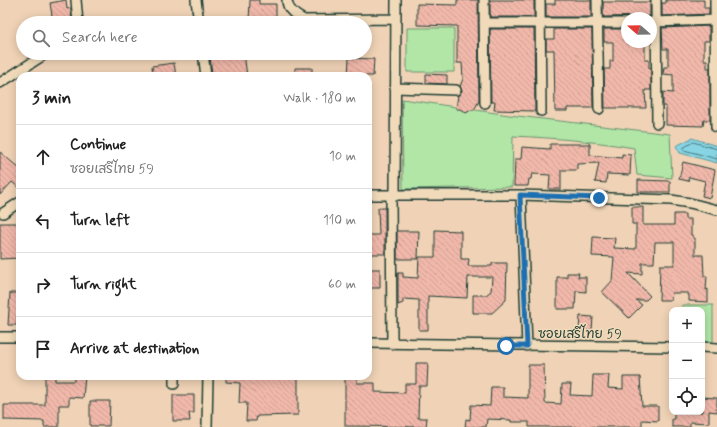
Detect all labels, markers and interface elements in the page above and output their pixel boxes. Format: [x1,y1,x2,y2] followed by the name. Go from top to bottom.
[621,12,657,48] north arrow
[16,16,372,60] search box
[30,27,52,49] icon: search
[62,28,138,48] text: Search here
[32,87,71,109] text: 3 min
[283,90,356,107] text: Walk · 180 m
[70,135,126,155] text: Continue
[32,146,54,168] icon: ahead
[329,148,356,165] text: 10 m
[70,161,154,178] text: ซอยเสรีไทย 59
[590,189,608,207] route end
[32,210,54,232] icon: left
[70,211,130,231] text: Turn left
[323,212,356,229] text: 110 m
[32,274,54,296] icon: right
[70,275,137,295] text: Turn right
[328,276,356,293] text: 60 m
[669,307,705,415] map controls
[669,307,705,343] button: +
[538,324,622,343] street label: ซอยเสรีไทย 59
[497,337,515,355] route start
[32,338,54,360] icon: arrive
[70,339,199,359] text: Arrive at destination
[669,343,705,379] button: −
[669,379,705,415] button: locate

